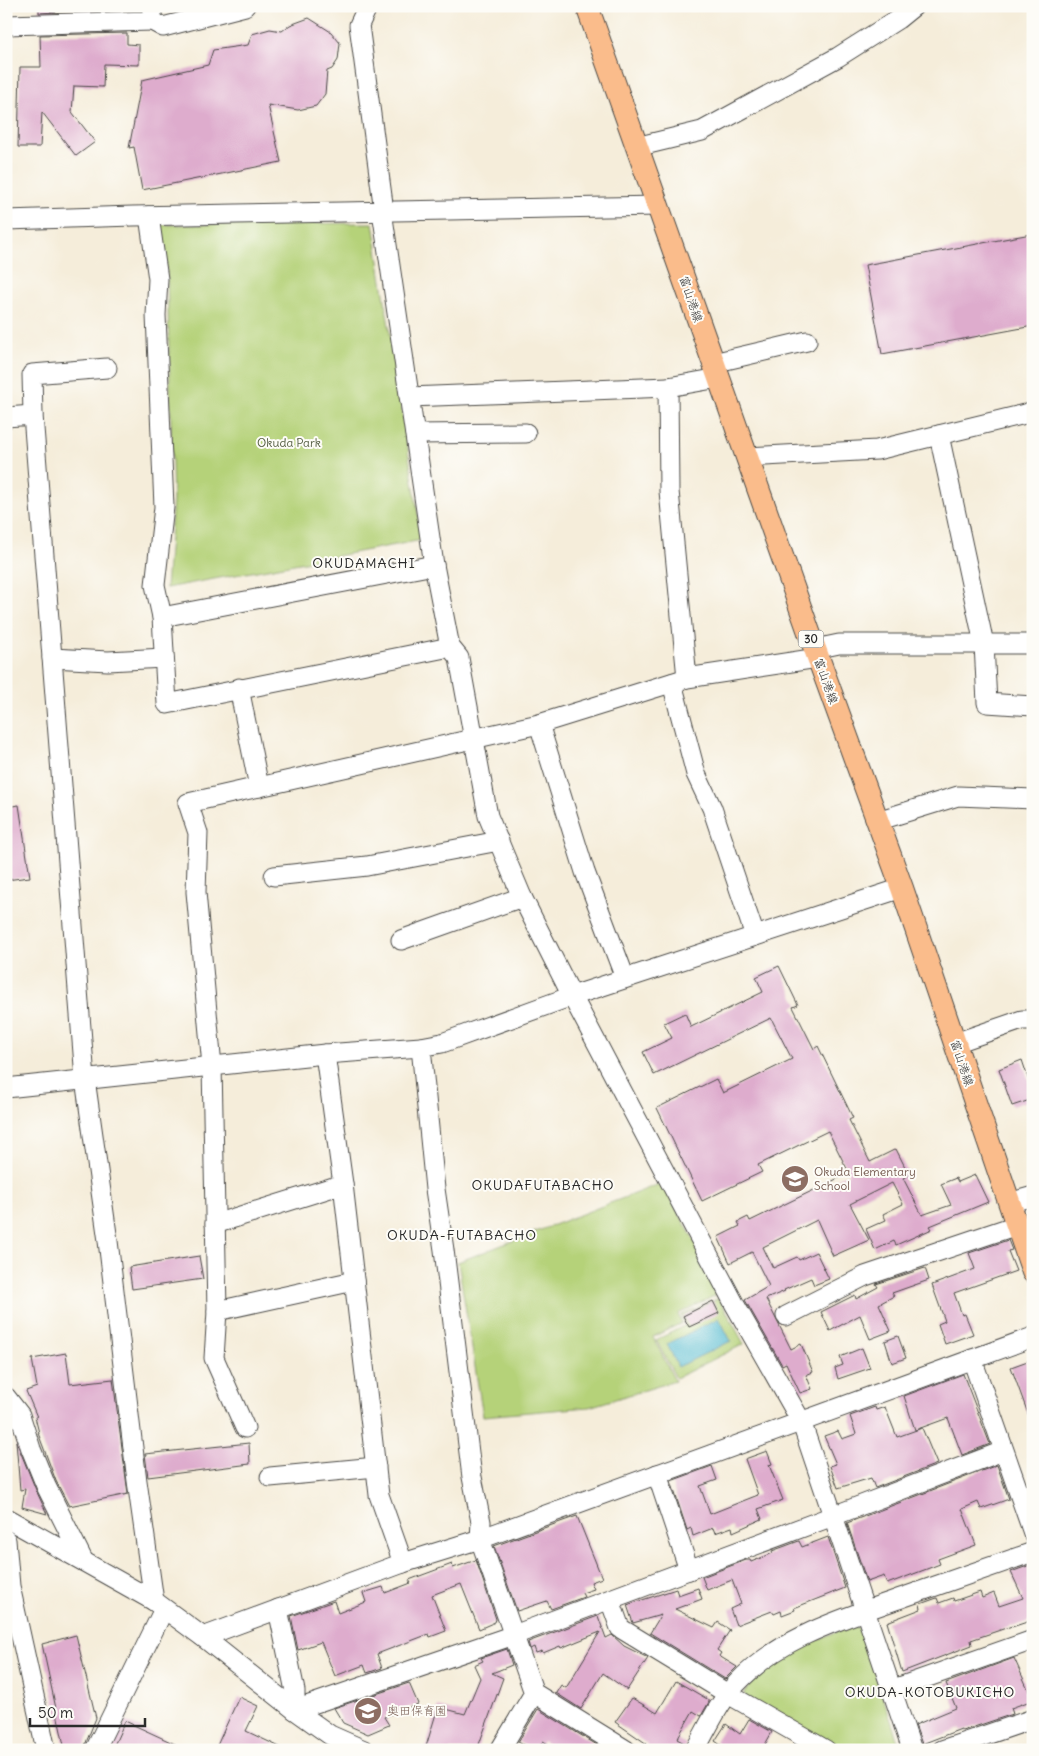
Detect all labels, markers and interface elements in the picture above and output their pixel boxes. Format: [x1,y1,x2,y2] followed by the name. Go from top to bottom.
[677,274,706,324] street label: 富山港線
[257,435,321,450] park label: Okuda Park
[312,554,416,572] district label: OKUDAMACHI
[798,630,824,648] road number: 30
[811,656,842,706] street label: 富山港線
[948,1038,977,1088] street label: 富山港線
[780,1164,810,1194] school or university icon: Okuda Elementary School
[814,1164,916,1193] place label: Okuda Elementary School
[471,1176,615,1194] district label: OKUDAFUTABACHO
[387,1226,537,1244] district label: OKUDA-FUTABACHO
[845,1683,1015,1701] district label: OKUDA-KOTOBUKICHO
[30,1696,145,1728] scale bar
[353,1696,383,1726] school or university icon: 奥田保育園
[38,1703,73,1722] text: 50 m
[387,1703,447,1718] place label: 奥田保育園

